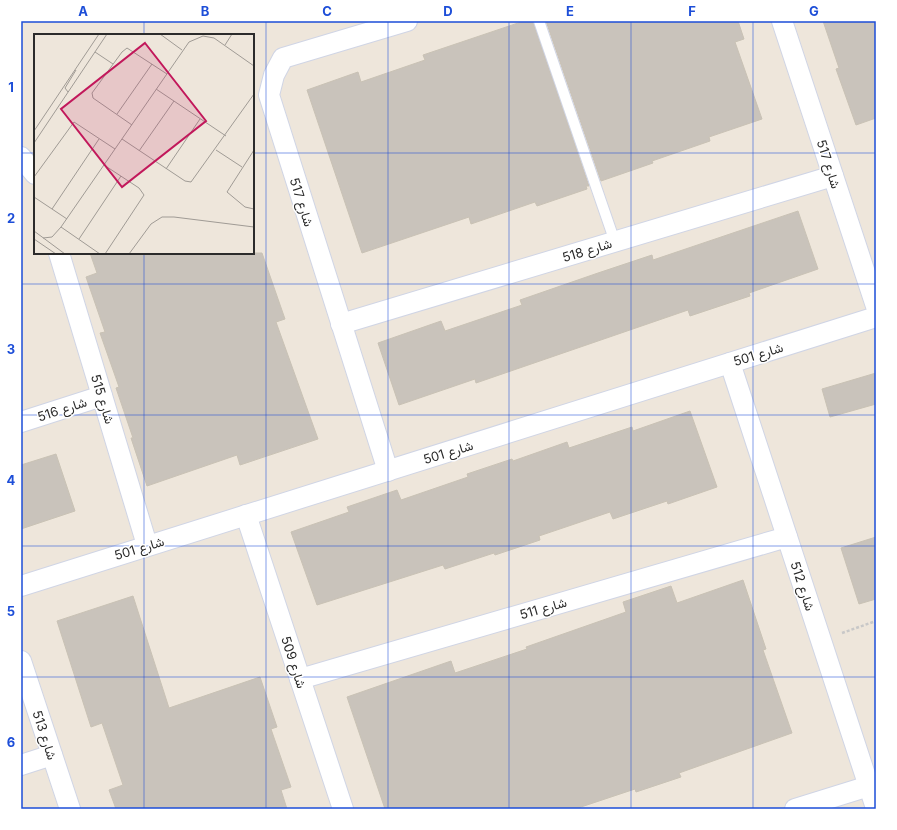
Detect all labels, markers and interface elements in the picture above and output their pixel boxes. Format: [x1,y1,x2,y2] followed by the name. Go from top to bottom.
[78,3,88,19] text: A
[201,3,210,19] text: B
[322,3,332,19] text: C
[443,3,453,19] text: D
[566,3,574,19] text: E
[688,3,696,19] text: F
[809,3,819,19] text: G
[34,34,254,254] inset map
[8,79,14,95] text: 1
[812,138,844,191] street label: شارع 517
[285,176,317,229] street label: شارع 517
[7,210,15,226] text: 2
[560,235,614,267] street label: شارع 518
[731,339,785,371] street label: شارع 501
[7,341,15,357] text: 3
[86,372,118,426] street label: شارع 515
[35,393,89,426] street label: شارع 516
[421,437,475,469] street label: شارع 501
[7,472,16,488] text: 4
[112,533,166,565] street label: شارع 501
[786,559,818,613] street label: شارع 512
[518,594,569,624] street label: شارع 511
[7,603,15,619] text: 5
[276,634,310,691] street label: شارع 509
[28,708,60,762] street label: شارع 513
[7,734,15,750] text: 6

